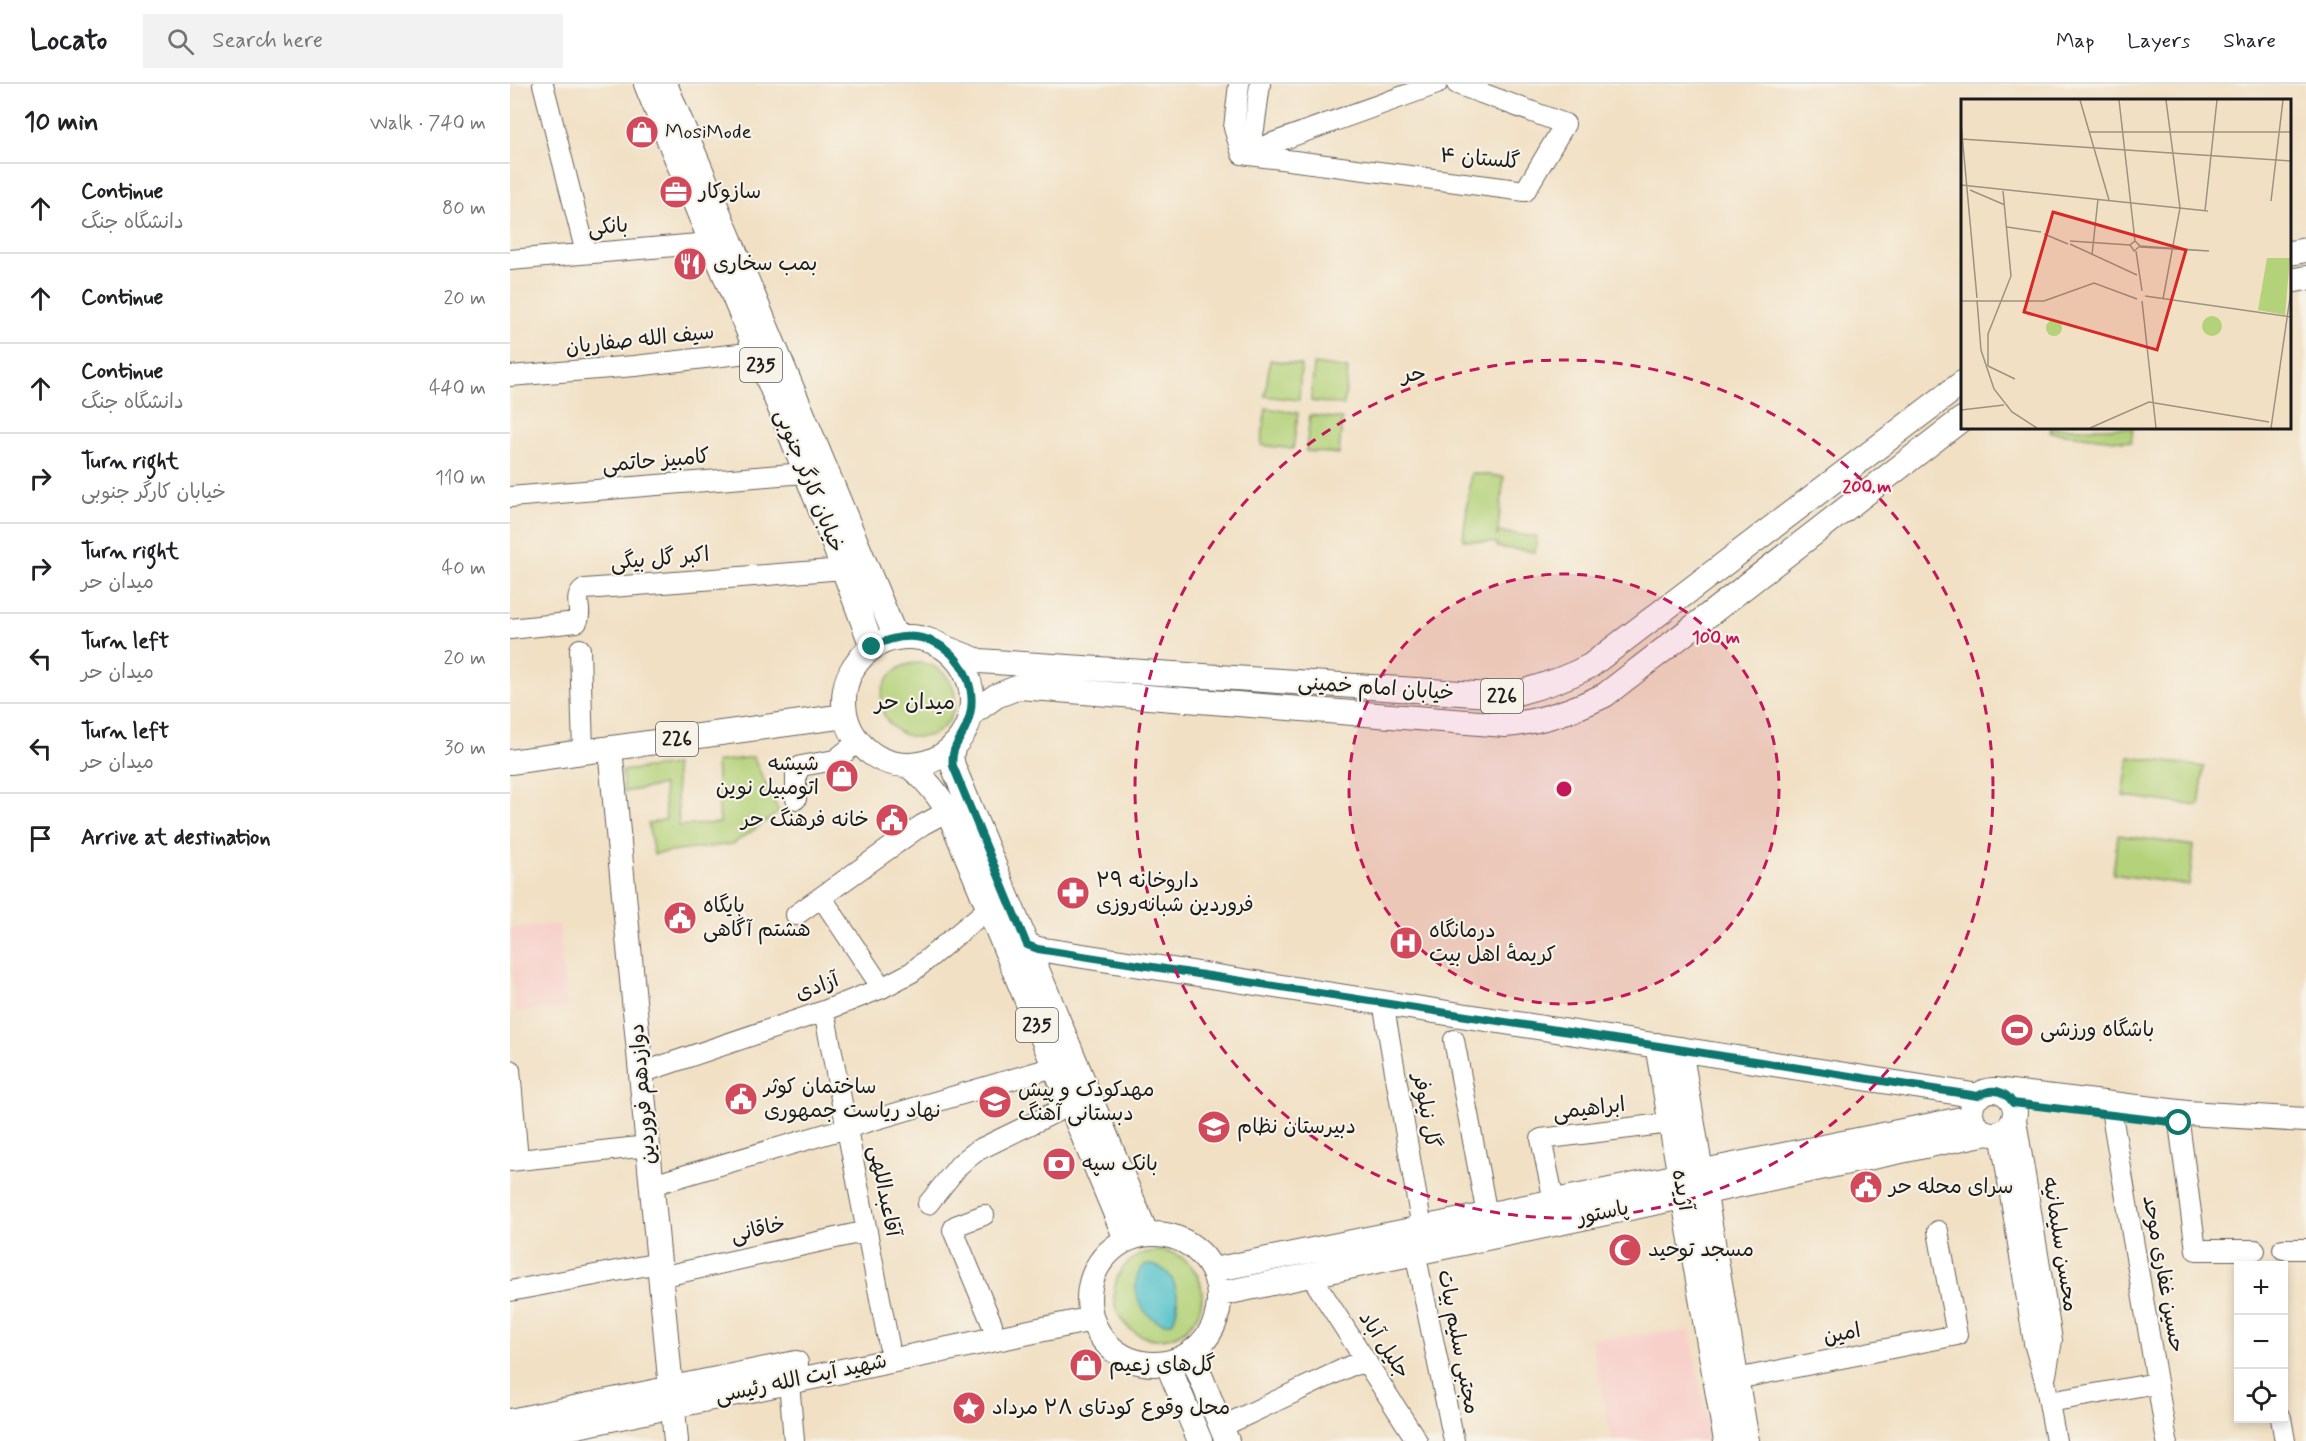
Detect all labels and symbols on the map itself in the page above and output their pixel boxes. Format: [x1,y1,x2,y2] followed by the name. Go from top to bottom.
[1961,99,2291,429] inset map
[624,114,660,150] shop icon: MosiMode
[665,118,752,146] place label: MosiMode
[1439,142,1521,176] street label: گلستان ۴
[658,174,694,210] office icon: سازوکار
[697,178,761,206] place label: سازوکار
[587,211,629,243] street label: بانکی
[672,246,708,282] restaurant icon: بمب سخاری
[713,250,817,278] place label: بمب سخاری
[564,318,716,362] street label: سیف الله صفاریان
[740,348,782,382] road number: 235
[1400,361,1426,389] district label: حر
[768,405,850,557] street label: خیابان کارگر جنوبی
[601,442,711,480] street label: کامبیز حاتمی
[1842,475,1892,499] text: 200 m
[609,541,711,577] street label: اکبر گل بیگی
[1692,626,1740,650] text: 100 m
[858,633,884,659] route end
[1297,669,1455,708] street label: خیابان امام خمینی
[1481,679,1523,713] road number: 226
[873,689,955,717] district label: میدان حر
[656,722,698,756] road number: 226
[716,750,819,802] place label: شیشه اتومبیل نوین
[824,758,860,794] shop icon: شیشه اتومبیل نوین
[1554,779,1574,799] centre of rings
[874,802,910,838] public building icon: خانه فرهنگ حر
[739,806,869,834] place label: خانه فرهنگ حر
[1096,867,1254,919] place label: داروخانه ۲۹ فروردین شبانه‌روزی
[1055,875,1091,911] pharmacy icon: داروخانه ۲۹ فروردین شبانه‌روزی
[703,892,811,945] place label: پایگاه هشتم آگاهی
[662,900,698,936] public building icon: پایگاه هشتم آگاهی
[1429,917,1556,969] place label: درمانگاه کریمهٔ اهل بیت
[1388,925,1424,961] hospital icon: درمانگاه کریمهٔ اهل بیت
[791,966,843,1008] street label: آزادی
[1016,1008,1058,1042] road number: 235
[1999,1012,2035,1048] sports icon: باشگاه ورزشی
[2040,1016,2154,1044] place label: باشگاه ورزشی
[623,1022,664,1166] street label: دوازدهم فروردین
[1405,1069,1446,1151] street label: گل نیلوفر
[762,1073,942,1125] place label: ساختمان کوثر نهاد ریاست جمهوری
[1018,1076,1155,1128] place label: مهدکودک و پیش دبستانی آهنگ
[723,1081,759,1117] public building icon: ساختمان کوثر نهاد ریاست جمهوری
[977,1084,1013,1120] school or university icon: مهدکودک و پیش دبستانی آهنگ
[1551,1091,1627,1127] street label: ابراهیمی
[1196,1109,1232,1145] school or university icon: دبیرستان نظام
[2165,1109,2191,1135] route start
[1237,1113,1356,1142] place label: دبیرستان نظام
[861,1143,907,1240] street label: آقاعبداللهی
[1041,1146,1077,1182] bank icon: بانک سپه
[1082,1150,1158,1178] place label: بانک سپه
[1665,1167,1700,1214] street label: آژیده
[1848,1169,1884,1205] public building icon: سرای محله حر
[1887,1173,2014,1201] place label: سرای محله حر
[2035,1174,2085,1314] street label: محسن سلیمانیه
[2135,1193,2191,1355] street label: حسین غفاری موحد
[1573,1194,1631,1233] street label: پاستور
[728,1210,788,1250] street label: خاقانی
[1607,1232,1643,1268] mosque icon: مسجد توحید
[1648,1236,1754,1264] place label: مسجد توحید
[1429,1268,1486,1417] street label: مجتبی سلیم بیات
[1352,1306,1416,1384] street label: جلیل آباد
[1821,1317,1863,1351] street label: امین
[712,1347,890,1411] street label: شهید آیت الله رئیسی
[1068,1347,1104,1383] shop icon: گل‌های زعیم
[1109,1351,1216,1380] place label: گل‌های زعیم
[951,1390,987,1426] place icon: محل وقوع کودتای ۲۸ مرداد
[992,1394,1230,1422] place label: محل وقوع کودتای ۲۸ مرداد

